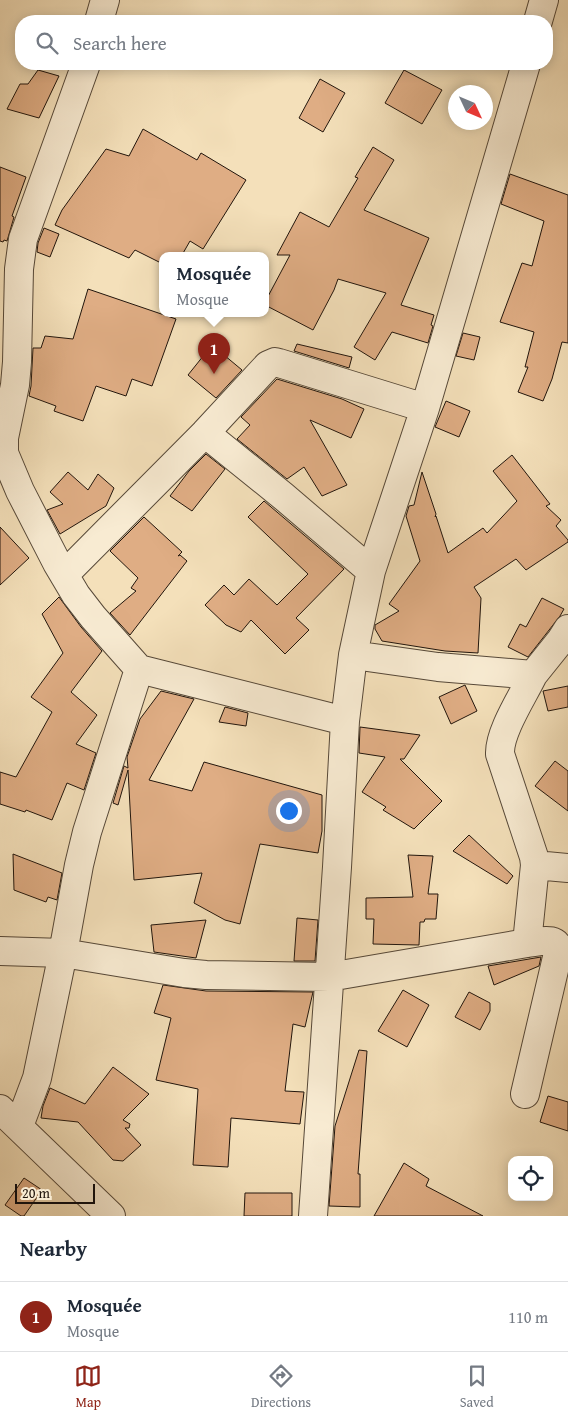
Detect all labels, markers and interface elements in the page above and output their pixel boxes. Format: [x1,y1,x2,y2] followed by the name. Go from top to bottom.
[15,15,553,70] search box
[33,29,61,57] icon: search
[73,29,167,57] text: Search here
[448,85,493,130] north arrow
[159,252,269,317] popup
[177,259,251,287] text: Mosquée
[177,287,229,311] text: Mosque
[198,333,230,374] pin: 1
[276,798,302,824] your location
[508,1156,553,1201] map controls
[508,1156,553,1201] button: locate
[15,1181,95,1204] scale bar
[22,1183,50,1203] text: 20 m
[20,1233,87,1264] text: Nearby
[67,1291,142,1319] text: Mosquée
[32,1305,40,1329] text: 1
[508,1305,548,1329] text: 110 m
[67,1319,119,1343] text: Mosque
[74,1362,102,1412] tab: Map
[251,1362,311,1412] tab: Directions
[460,1362,494,1412] tab: Saved

